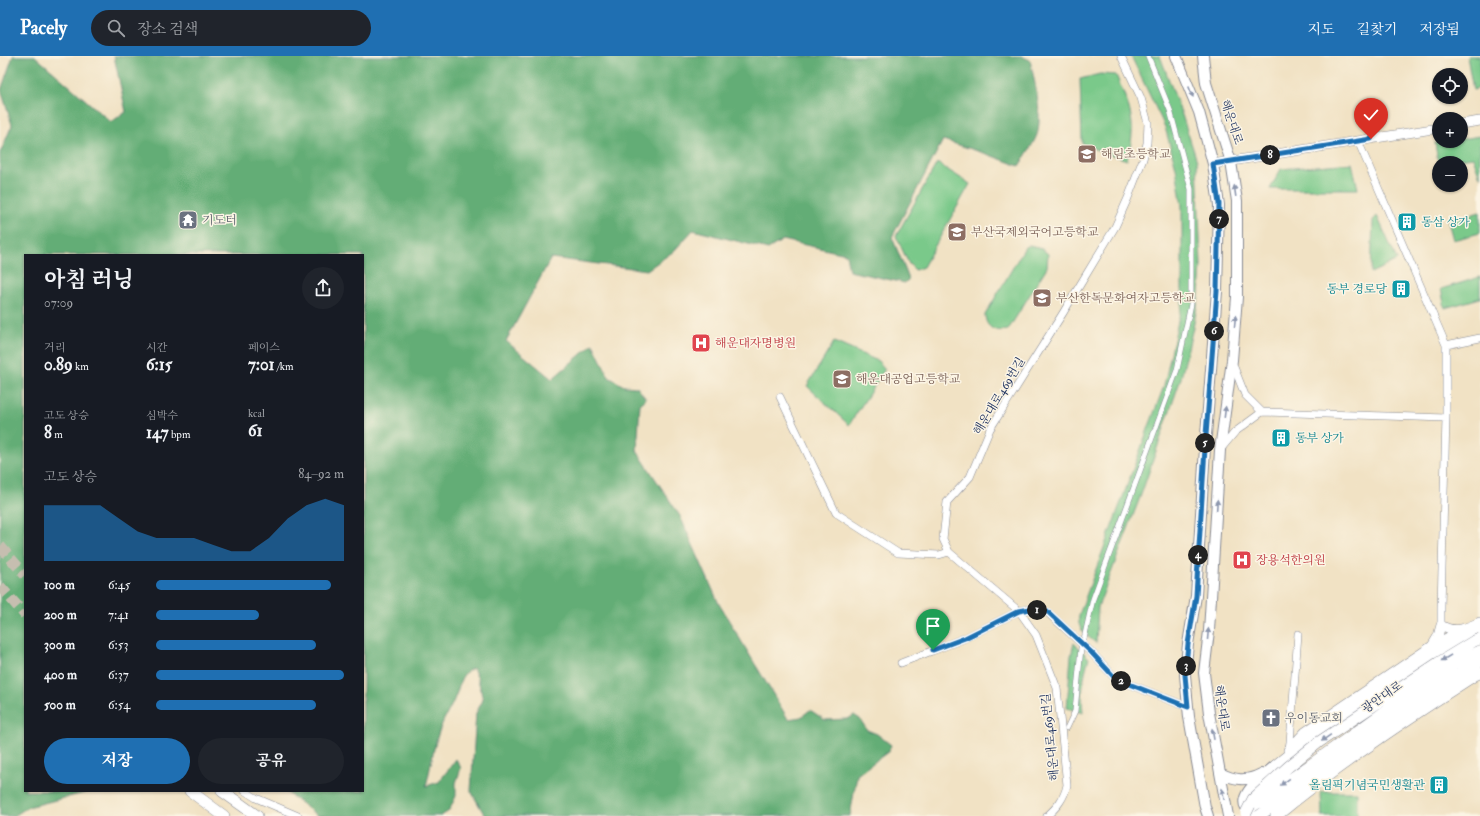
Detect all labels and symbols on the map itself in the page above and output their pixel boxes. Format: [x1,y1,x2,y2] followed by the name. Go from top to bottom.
[1189,87,1195,99] one-way arrow
[1217,98,1246,147] street label: 해운대로
[1354,98,1388,139] pin
[1076,143,1098,165] school or university icon: 해림초등학교
[1260,145,1280,165] pin: 8
[1101,147,1171,162] place label: 해림초등학교
[1232,185,1238,197] one-way arrow
[177,209,199,231] temple icon: 기도터
[1209,209,1229,229] pin: 7
[1396,211,1418,233] building icon: 동삼 상가
[202,213,237,228] place label: 기도터
[1421,215,1470,230] place label: 동삼 상가
[946,221,968,243] school or university icon: 부산국제외국어고등학교
[971,225,1099,240] place label: 부산국제외국어고등학교
[1390,278,1412,300] building icon: 동부 경로당
[1327,282,1387,297] place label: 동부 경로당
[1031,287,1053,309] school or university icon: 부산한독문화여자고등학교
[1056,291,1196,306] place label: 부산한독문화여자고등학교
[1232,315,1239,327] one-way arrow
[1204,321,1224,341] pin: 6
[690,332,712,354] hospital icon: 해운대자명병원
[715,336,796,351] place label: 해운대자명병원
[970,355,1029,438] street label: 해운대로469번길
[831,368,853,390] school or university icon: 해운대공업고등학교
[856,372,961,387] place label: 해운대공업고등학교
[1222,406,1228,418] one-way arrow
[1270,427,1292,449] building icon: 동부 상가
[1295,431,1344,446] place label: 동부 상가
[1195,433,1215,453] pin: 5
[1213,498,1220,511] one-way arrow
[1188,545,1208,565] pin: 4
[1231,549,1253,571] hospital icon: 장용석한의원
[1256,553,1326,568] place label: 장용석한의원
[1027,600,1047,620] pin: 1
[916,609,950,650] pin
[1205,628,1212,640] one-way arrow
[1441,654,1451,662] one-way arrow
[1176,656,1196,676] pin: 3
[1111,671,1131,691] pin: 2
[1359,678,1406,717] street label: 광안대로
[1211,684,1232,732] street label: 해운대로
[1038,692,1063,782] street label: 해운대로469번길
[1260,707,1282,729] church icon: 우이동교회
[1285,711,1343,726] place label: 우이동교회
[1210,728,1216,741] one-way arrow
[1321,734,1331,742] one-way arrow
[1428,774,1450,796] building icon: 올림픽기념국민생활관
[1280,778,1291,787] one-way arrow
[1309,778,1425,793] place label: 올림픽기념국민생활관
[1220,787,1226,800] one-way arrow

